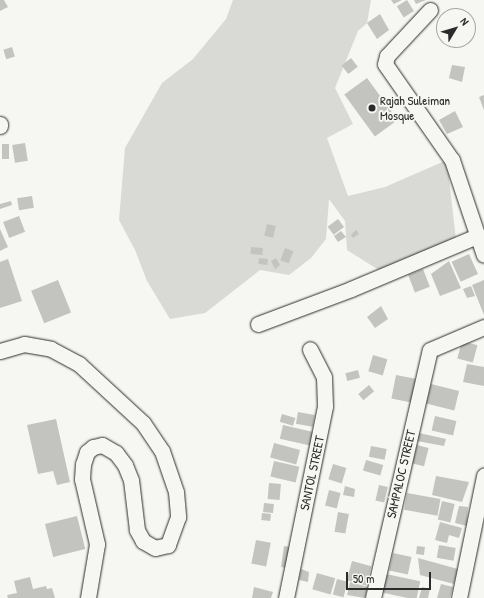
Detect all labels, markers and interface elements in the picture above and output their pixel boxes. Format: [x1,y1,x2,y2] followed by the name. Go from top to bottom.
[436,8,476,48] north arrow
[457,15,472,28] text: N
[380,93,450,124] place label: Rajah Suleiman Mosque
[367,103,377,113] marker: Rajah Suleiman Mosque
[383,428,419,520] street label: SAMPALOC STREET
[296,434,328,512] street label: SANTOL STREET
[348,564,433,590] scale bar
[353,570,374,587] text: 50 m

